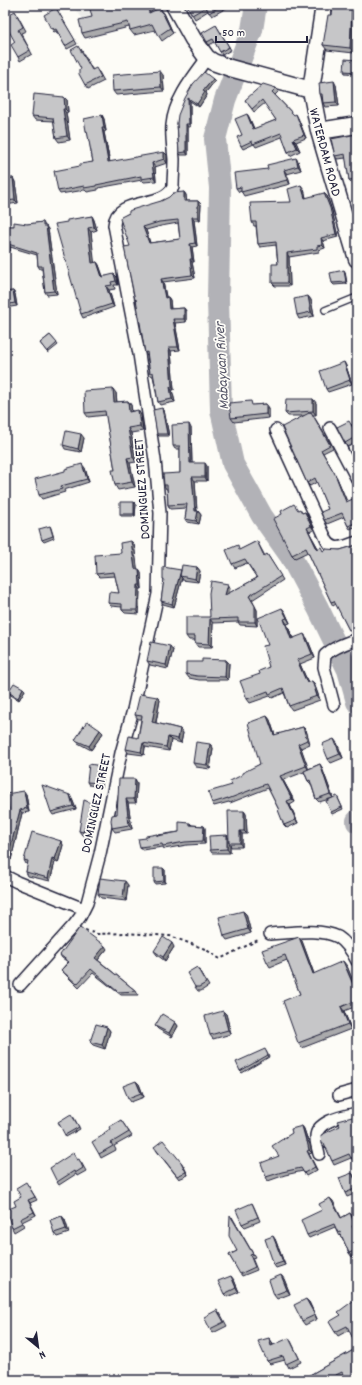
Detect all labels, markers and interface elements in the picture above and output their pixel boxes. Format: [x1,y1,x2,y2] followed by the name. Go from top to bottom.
[216,18,307,44] scale bar
[222,25,245,42] text: 50 m
[303,106,345,199] street label: WATERDAM ROAD
[210,320,236,410] water label: Mabayuan River
[129,437,157,540] street label: DOMINGUEZ STREET
[77,751,117,855] street label: DOMINGUEZ STREET
[18,1327,58,1367] north arrow
[35,1346,48,1363] text: N

